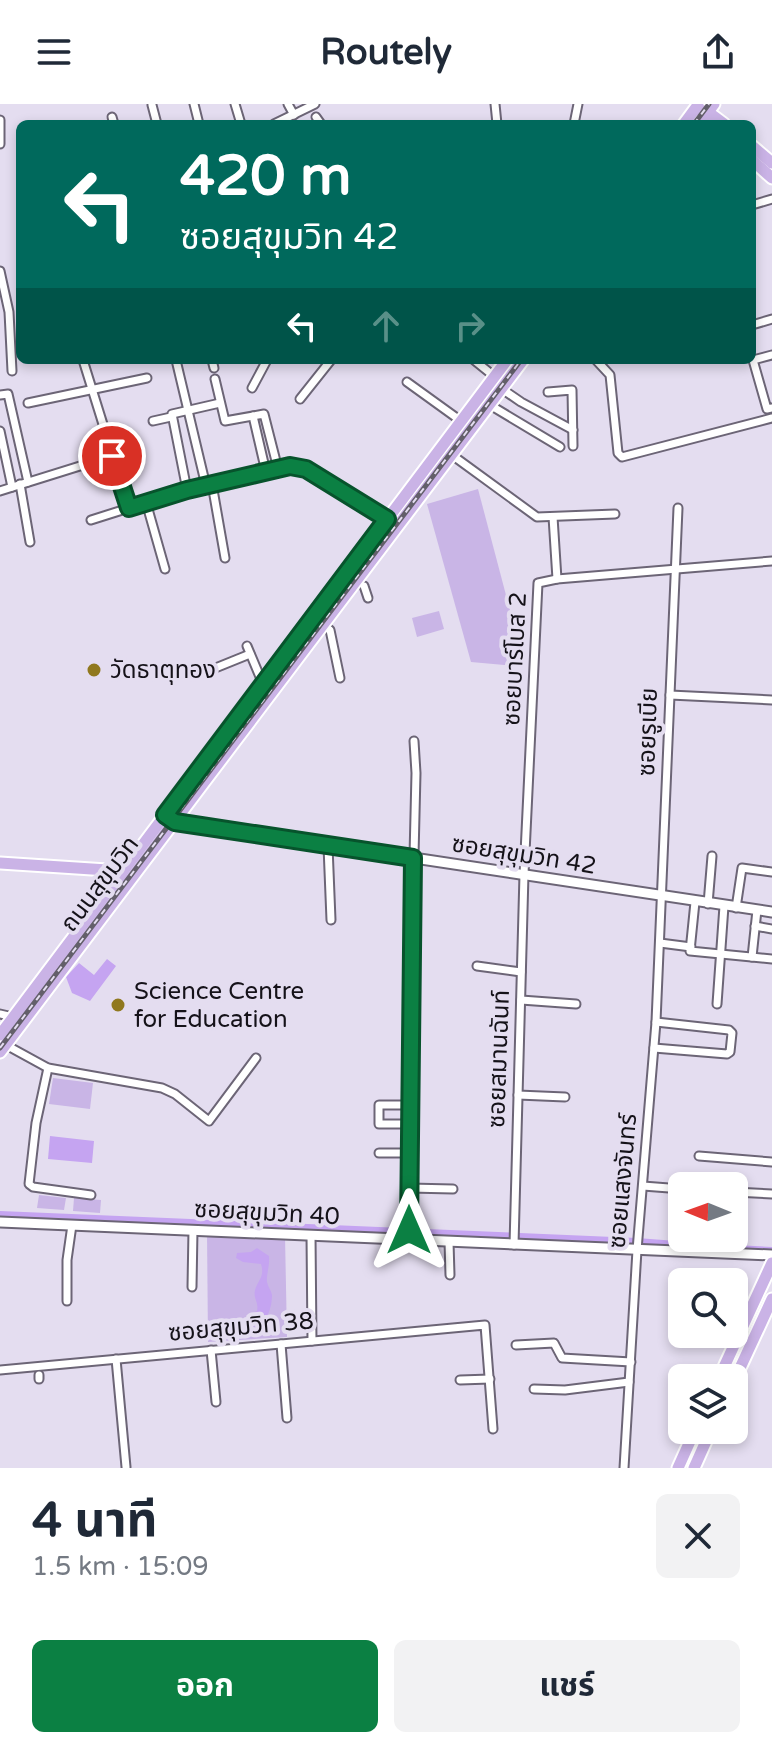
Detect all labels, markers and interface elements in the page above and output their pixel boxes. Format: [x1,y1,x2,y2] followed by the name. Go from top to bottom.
[32,30,76,74] icon: menu
[696,30,740,74] icon: share
[320,31,452,74] text: Routely
[180,143,351,210] text: 420 m
[48,152,152,256] icon: left
[180,216,399,259] text: ซอยสุขุมวิท 42
[280,304,324,348] icon: left
[364,304,408,348] icon: ahead
[448,304,492,348] icon: right
[78,422,146,490] pin
[90,434,134,478] icon: arrive
[497,591,533,727] street label: ซอยบาร์โบส 2
[110,656,216,685] place label: วัดธาตุทอง
[85,661,103,679] marker: วัดธาตุทอง
[632,687,664,777] street label: ซอยรูเบีย
[450,829,598,881] street label: ซอยสุขุมวิท 42
[55,831,145,937] street label: ถนนสุขุมวิท
[134,977,304,1034] place label: Science Centre for Education
[482,989,516,1129] street label: ซอยสมานฉันท์
[109,996,127,1014] marker: Science Centre for Education
[603,1111,643,1250] street label: ซอยแสงจันทร์
[668,1172,748,1252] north arrow
[668,1172,748,1444] map controls
[367,1188,451,1272] position arrow
[193,1195,341,1231] street label: ซอยสุขุมวิท 40
[668,1268,748,1348] button: search
[167,1306,315,1348] street label: ซอยสุขุมวิท 38
[668,1364,748,1444] button: layers
[32,1492,157,1550] text: 4 นาที
[656,1494,740,1578] button: close
[32,1551,209,1582] text: 1.5 km · 15:09
[32,1640,378,1732] button: ออก
[394,1640,740,1732] button: แชร์

